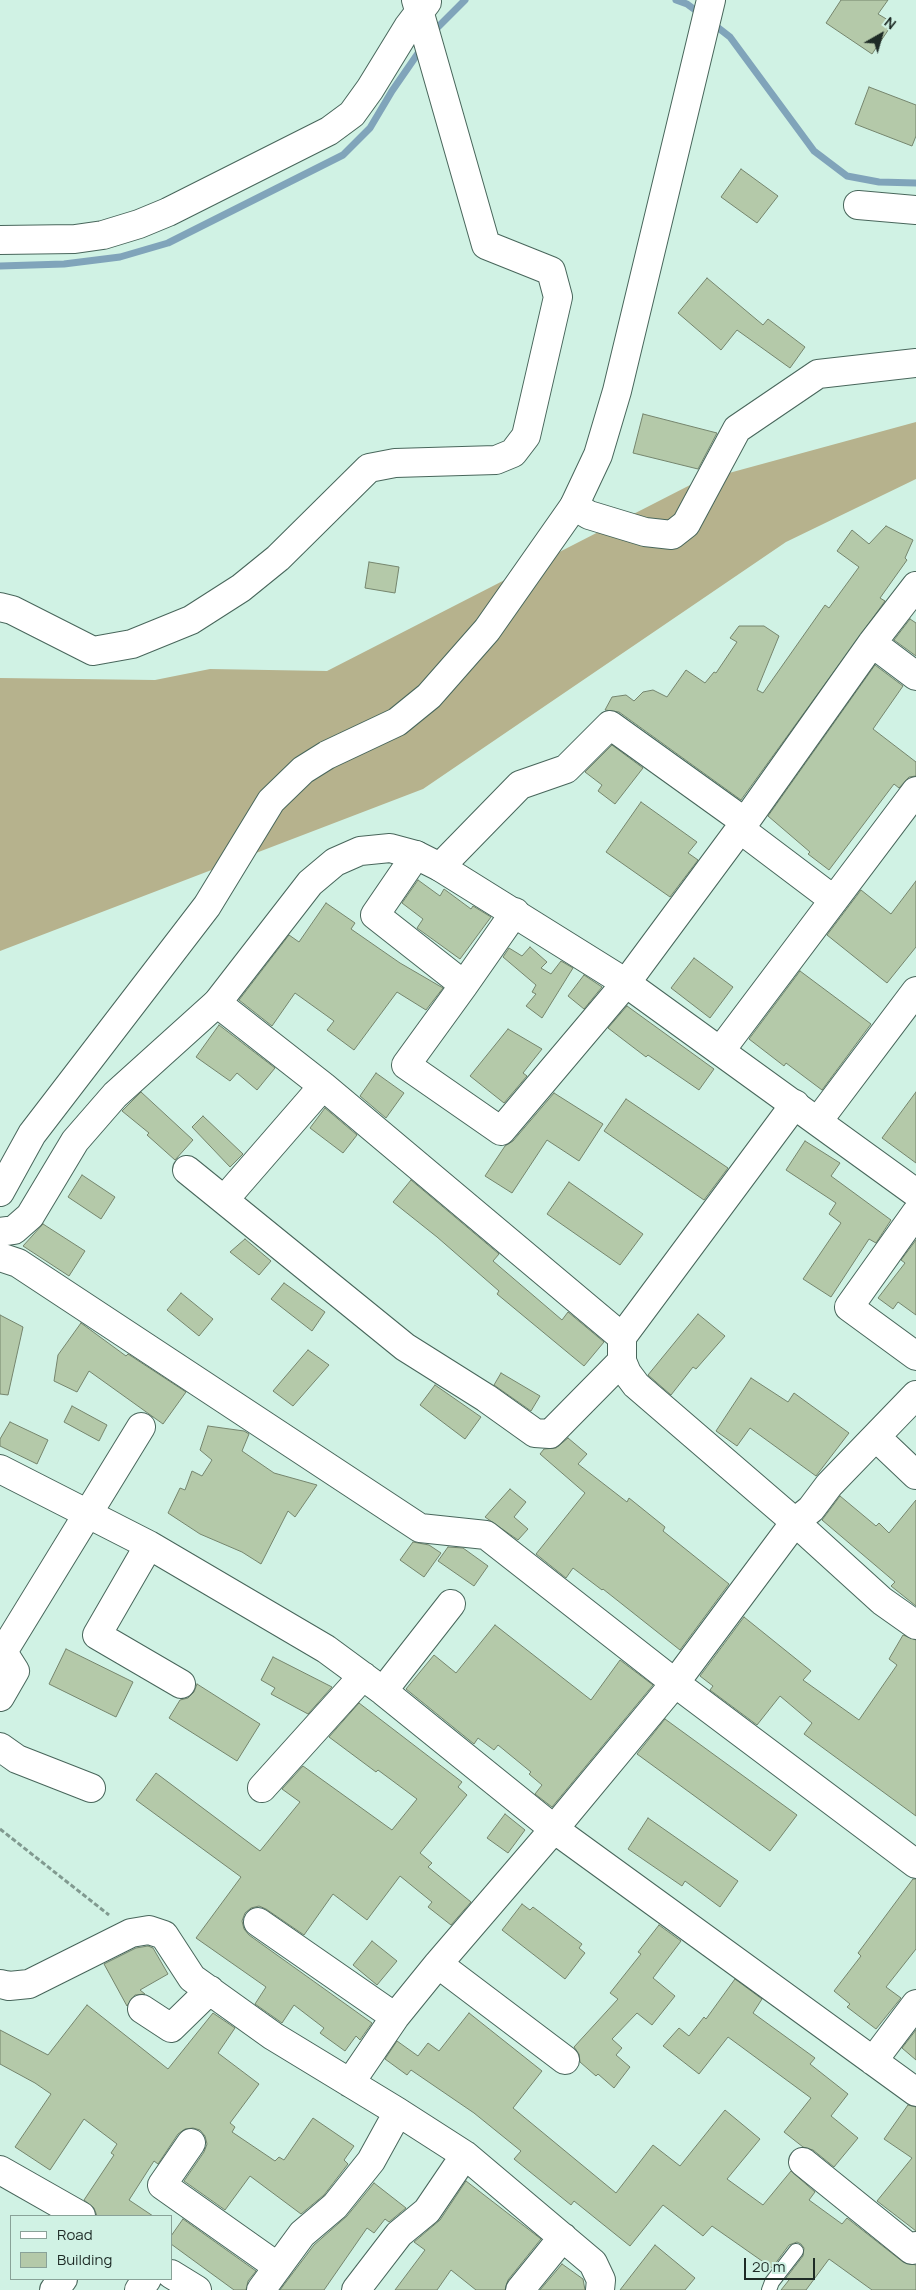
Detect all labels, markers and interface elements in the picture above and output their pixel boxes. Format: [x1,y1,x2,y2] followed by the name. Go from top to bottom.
[856,10,906,60] north arrow
[881,12,900,33] text: N
[10,2215,172,2280] legend
[57,2224,93,2245] text: Road
[746,2248,817,2280] scale bar
[57,2249,112,2270] text: Building
[752,2256,785,2277] text: 20 m

